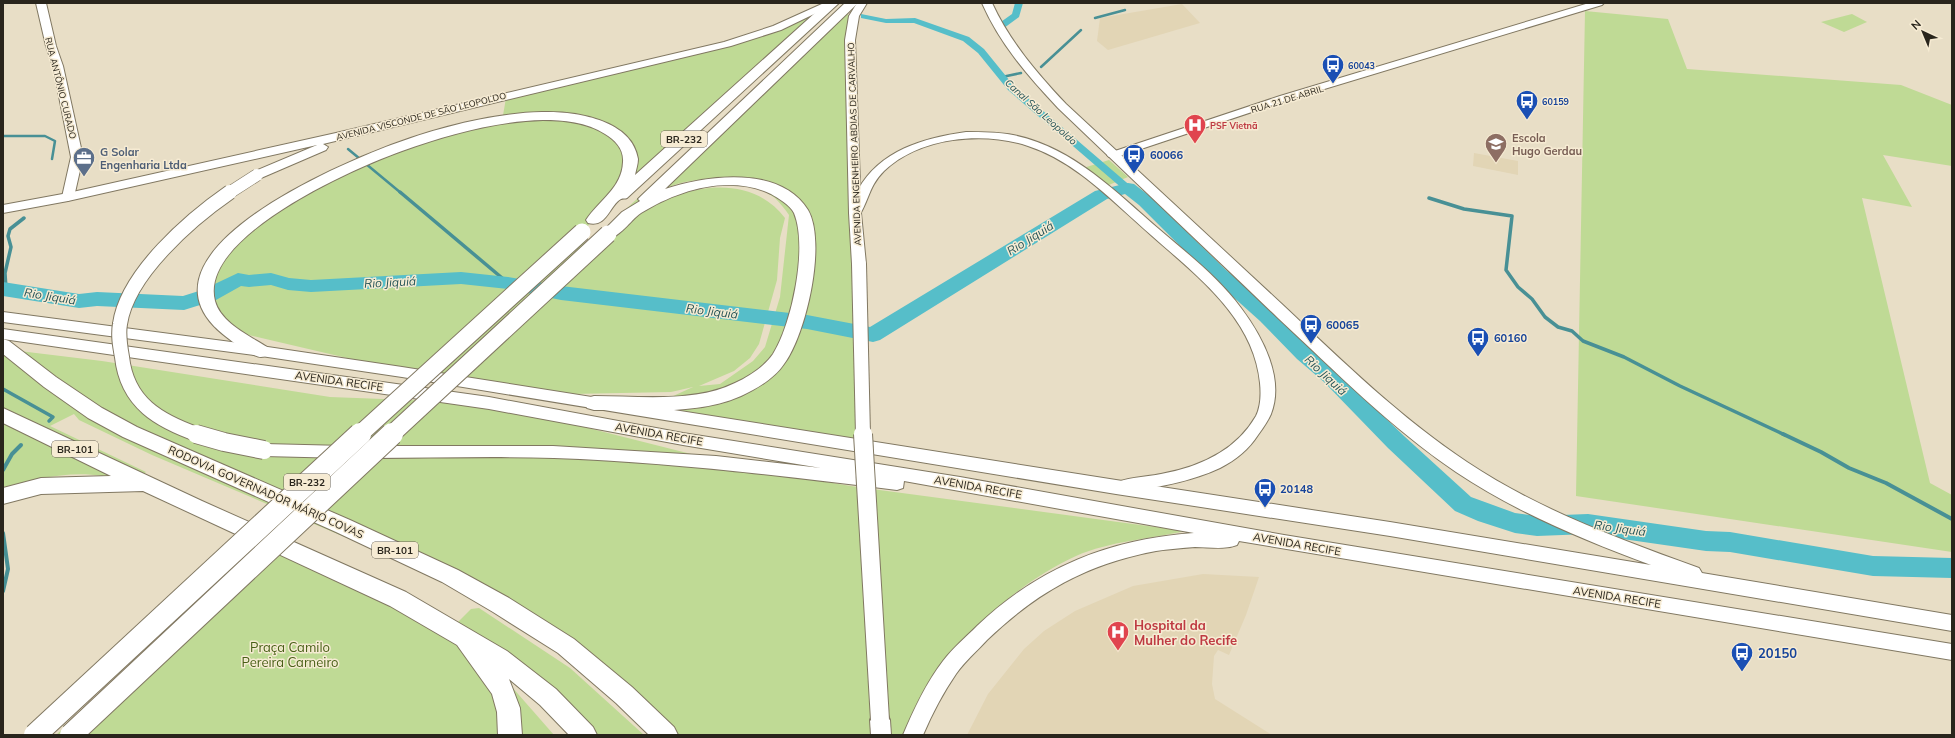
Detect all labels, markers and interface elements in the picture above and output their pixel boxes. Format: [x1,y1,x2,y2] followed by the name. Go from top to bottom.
[1903,12,1943,52] north arrow
[1908,17,1924,33] text: N
[43,36,80,140] street label: RUA ANTÔNIO CURADO
[845,42,863,246] street label: AVENIDA ENGENHEIRO ABDIAS DE CARVALHO
[1320,52,1346,85] bus stop icon: 60043
[1348,60,1375,71] place label: 60043
[1002,76,1080,148] water label: Canal São Leopoldo
[1249,83,1325,115] street label: RUA 21 DE ABRIL
[1514,88,1540,121] bus stop icon: 60159
[335,90,507,142] street label: AVENIDA VISCONDE DE SÃO LEOPOLDO
[1542,96,1569,107] place label: 60159
[1182,112,1208,145] hospital icon: PSF Vietnã
[1210,120,1258,131] place label: PSF Vietnã
[661,131,707,147] road number: BR-232
[1483,131,1509,164] school or university icon: Escola Hugo Gerdau
[1512,131,1582,158] place label: Escola Hugo Gerdau
[1121,142,1147,175] bus stop icon: 60066
[71,145,97,178] office icon: G Solar Engenharia Ltda
[100,145,187,172] place label: G Solar Engenharia Ltda
[1150,148,1183,162] place label: 60066
[1004,218,1056,258] water label: Rio Jiquiá
[364,273,416,291] water label: Rio Jiquiá
[23,285,77,307] water label: Rio Jiquiá
[685,300,739,322] water label: Rio Jiquiá
[1298,312,1324,345] bus stop icon: 60065
[1326,318,1359,332] place label: 60065
[1465,325,1491,358] bus stop icon: 60160
[1494,331,1527,345] place label: 60160
[1302,352,1350,398] water label: Rio Jiquiá
[294,368,384,394] street label: AVENIDA RECIFE
[614,419,704,449] street label: AVENIDA RECIFE
[52,441,98,457] road number: BR-101
[166,442,366,542] street label: RODOVIA GOVERNADOR MÁRIO COVAS
[933,472,1023,502] street label: AVENIDA RECIFE
[284,474,330,490] road number: BR-232
[1252,476,1278,509] bus stop icon: 20148
[1280,482,1313,496] place label: 20148
[1593,517,1647,539] water label: Rio Jiquiá
[1252,529,1342,559] street label: AVENIDA RECIFE
[372,542,418,558] road number: BR-101
[1572,583,1662,611] street label: AVENIDA RECIFE
[1134,617,1237,648] place label: Hospital da Mulher do Recife
[1105,619,1131,652] hospital icon: Hospital da Mulher do Recife
[242,639,338,670] park label: Praça Camilo Pereira Carneiro
[1729,640,1755,673] bus stop icon: 20150
[1758,645,1797,661] place label: 20150

